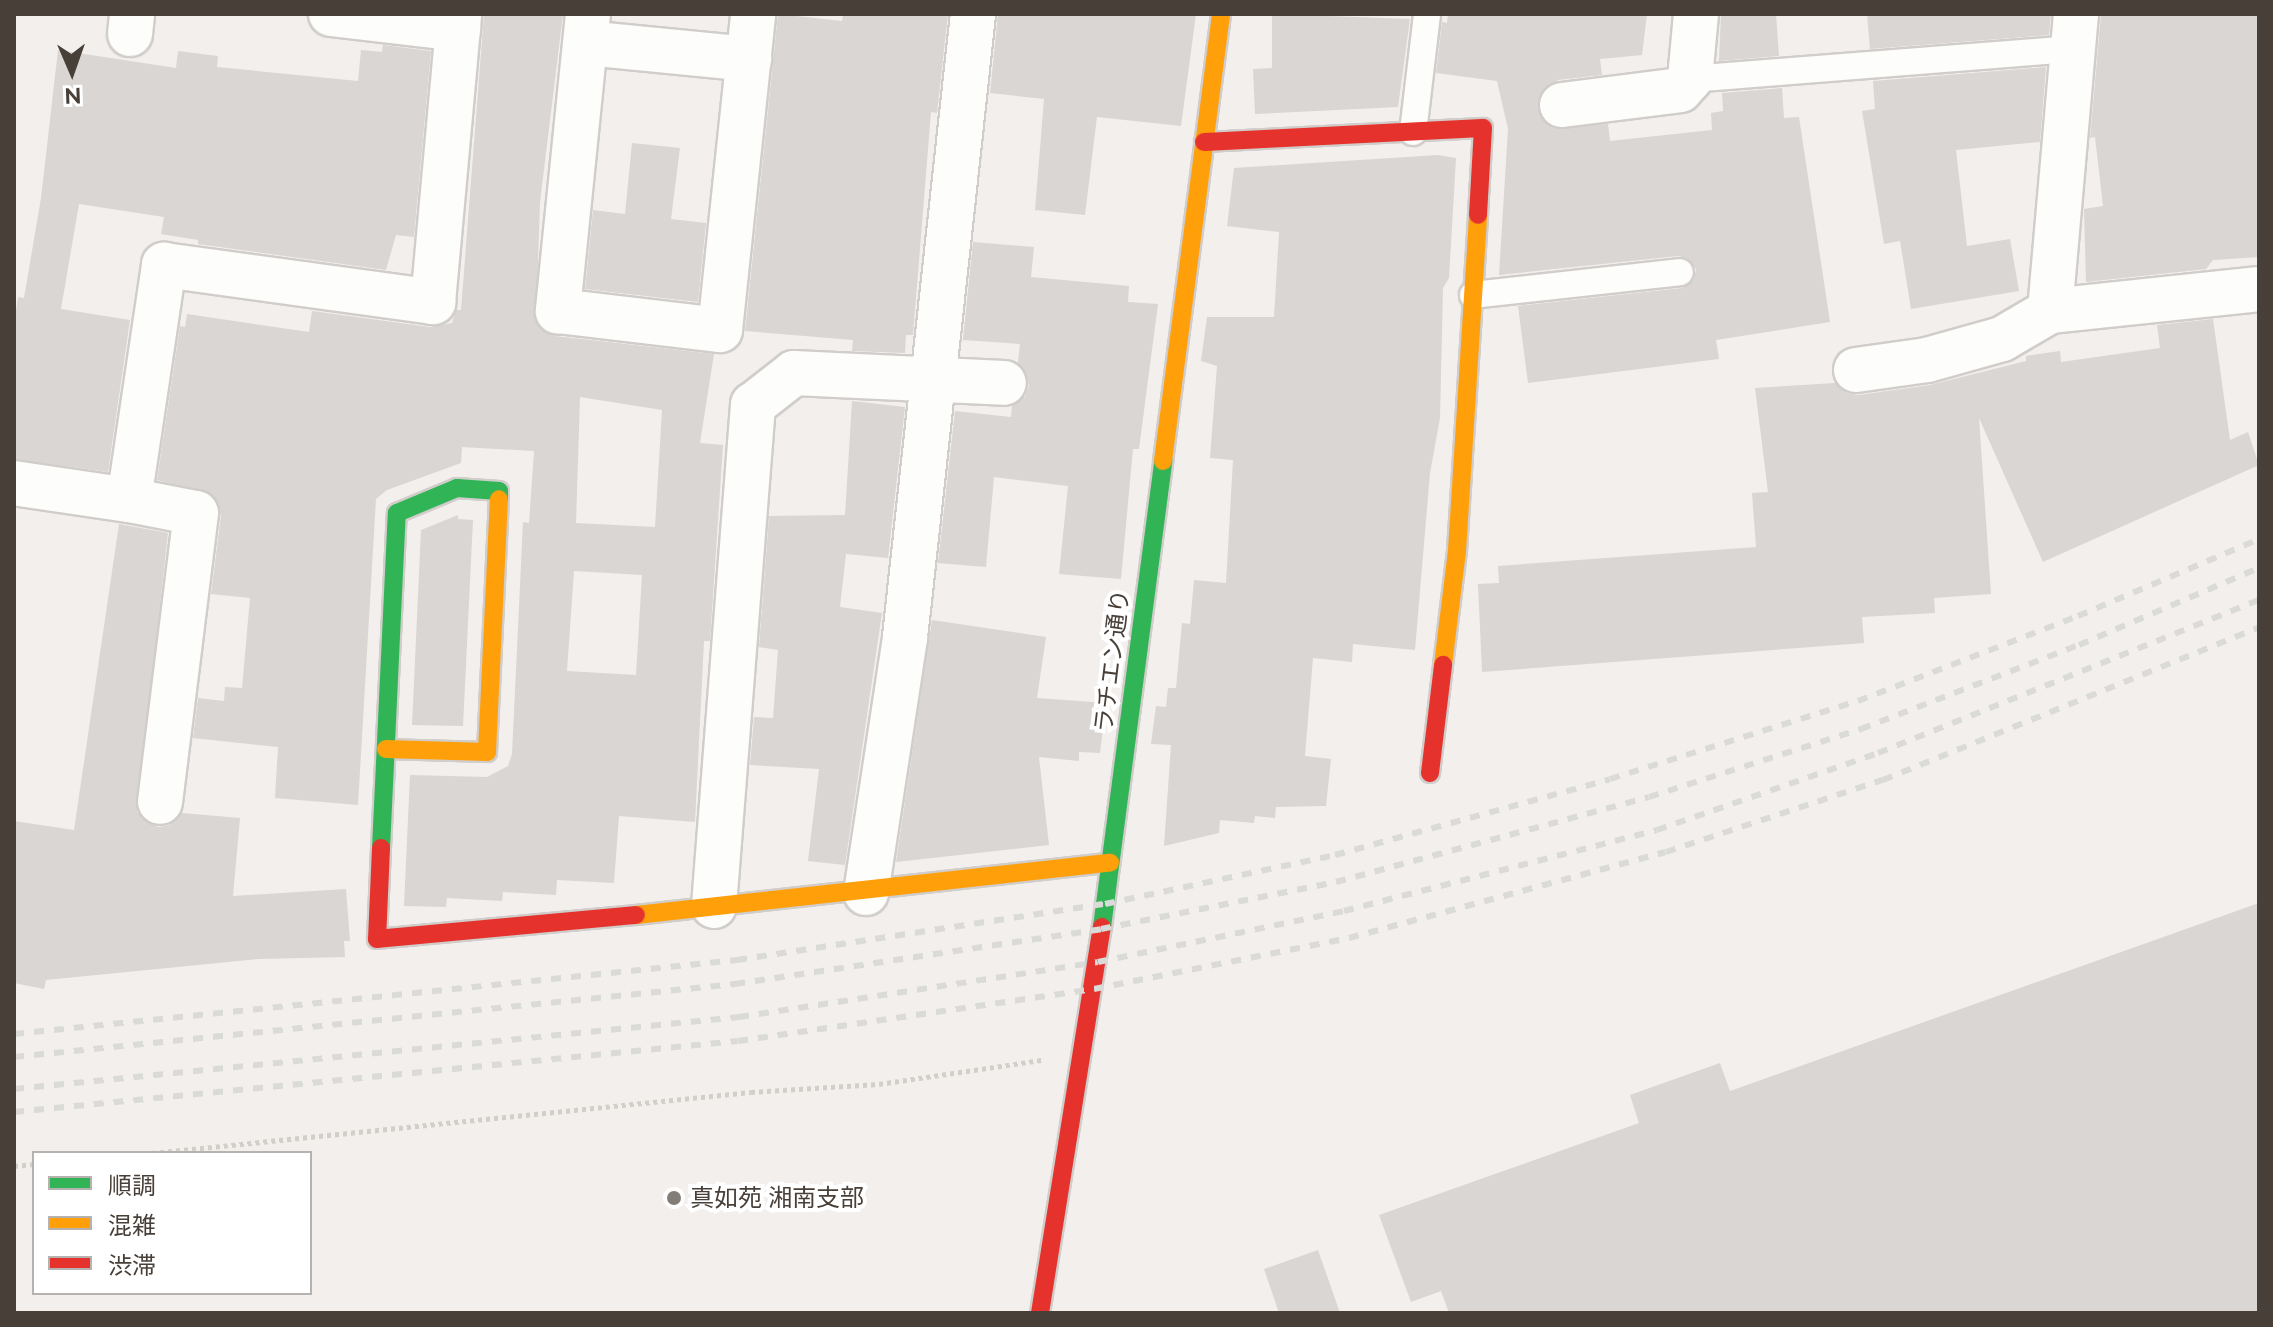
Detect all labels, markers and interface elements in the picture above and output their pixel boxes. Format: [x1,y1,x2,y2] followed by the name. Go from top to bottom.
[32,32,112,112] north arrow
[64,83,82,109] text: N
[1089,588,1135,734] street label: ラチエン通り
[32,1151,312,1295] legend
[108,1171,156,1200] text: 順調
[690,1184,864,1212] place label: 真如苑 湘南支部
[665,1189,683,1207] marker: 真如苑 湘南支部
[108,1211,156,1240] text: 混雑
[108,1251,156,1280] text: 渋滞

